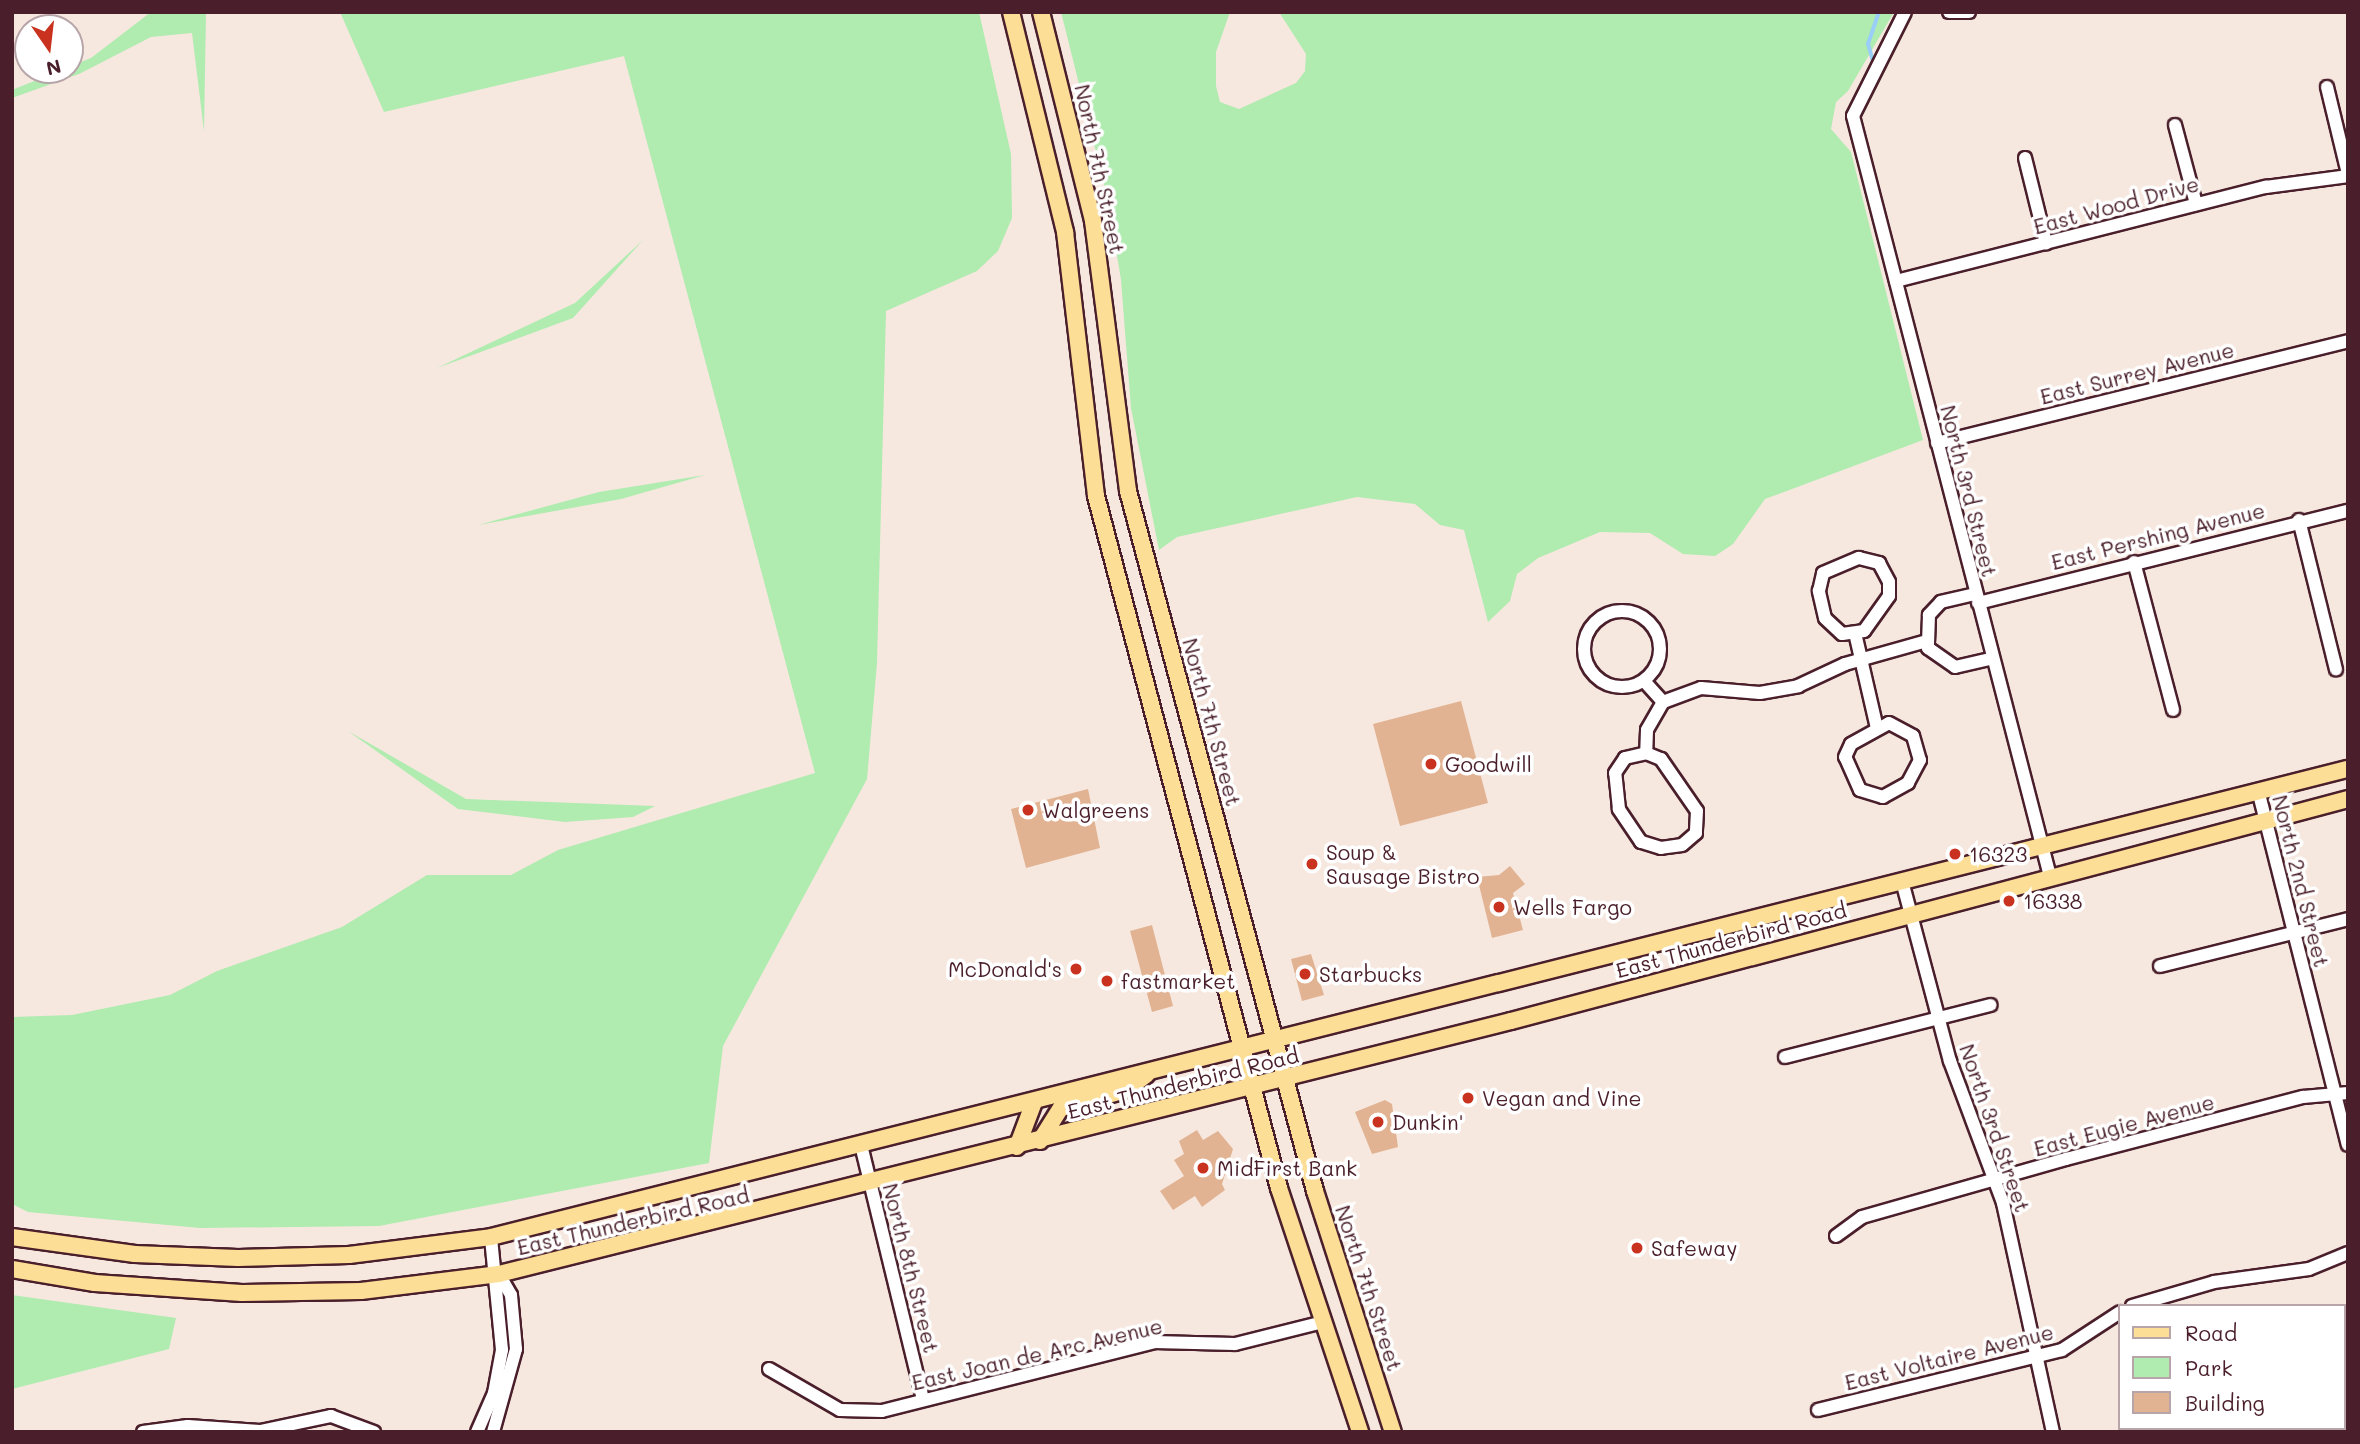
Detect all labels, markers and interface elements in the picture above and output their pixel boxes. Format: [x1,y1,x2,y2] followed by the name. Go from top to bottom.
[14,14,84,84] north arrow
[44,54,64,82] text: N
[1070,82,1130,256] street label: North 7th Street
[2031,171,2201,239] street label: East Wood Drive
[2037,337,2237,409] street label: East Surrey Avenue
[1935,403,2003,579] street label: North 3rd Street
[2049,497,2267,575] street label: East Pershing Avenue
[1177,635,1247,809] street label: North 7th Street
[1445,751,1532,777] place label: Goodwill
[1423,756,1439,772] marker: Goodwill
[2267,792,2335,970] street label: North 2nd Street
[1042,797,1149,823] place label: Walgreens
[1020,802,1036,818] marker: Walgreens
[1326,839,1479,889] place label: Soup & Sausage Bistro
[1969,841,2027,867] place label: 16323
[1947,846,1963,862] marker: 16323
[1304,856,1320,872] marker: Soup & Sausage Bistro
[2023,888,2082,914] place label: 16338
[2001,893,2017,909] marker: 16338
[1513,894,1632,920] place label: Wells Fargo
[1613,897,1849,983] street label: East Thunderbird Road
[1491,899,1507,915] marker: Wells Fargo
[948,956,1062,982] place label: McDonald's
[1068,961,1084,977] marker: McDonald's
[1319,961,1422,987] place label: Starbucks
[1297,966,1313,982] marker: Starbucks
[1121,968,1235,994] place label: fastmarket
[1099,973,1115,989] marker: fastmarket
[1954,1041,2036,1215] street label: North 3rd Street
[1065,1042,1301,1124] street label: East Thunderbird Road
[1482,1085,1641,1111] place label: Vegan and Vine
[2031,1089,2217,1161] street label: East Eugie Avenue
[1460,1090,1476,1106] marker: Vegan and Vine
[1392,1109,1463,1135] place label: Dunkin'
[1370,1114,1386,1130] marker: Dunkin'
[1217,1155,1357,1181] place label: MidFirst Bank
[1195,1160,1211,1176] marker: MidFirst Bank
[878,1181,944,1355] street label: North 8th Street
[514,1182,752,1260] street label: East Thunderbird Road
[1330,1202,1408,1374] street label: North 7th Street
[1651,1235,1737,1261] place label: Safeway
[1629,1240,1645,1256] marker: Safeway
[2118,1304,2346,1430] legend
[909,1313,1165,1395] street label: East Joan de Arc Avenue
[1842,1319,2056,1395] street label: East Voltaire Avenue
[2185,1319,2237,1346] text: Road
[2185,1354,2233,1381] text: Park
[2185,1389,2265,1416] text: Building

